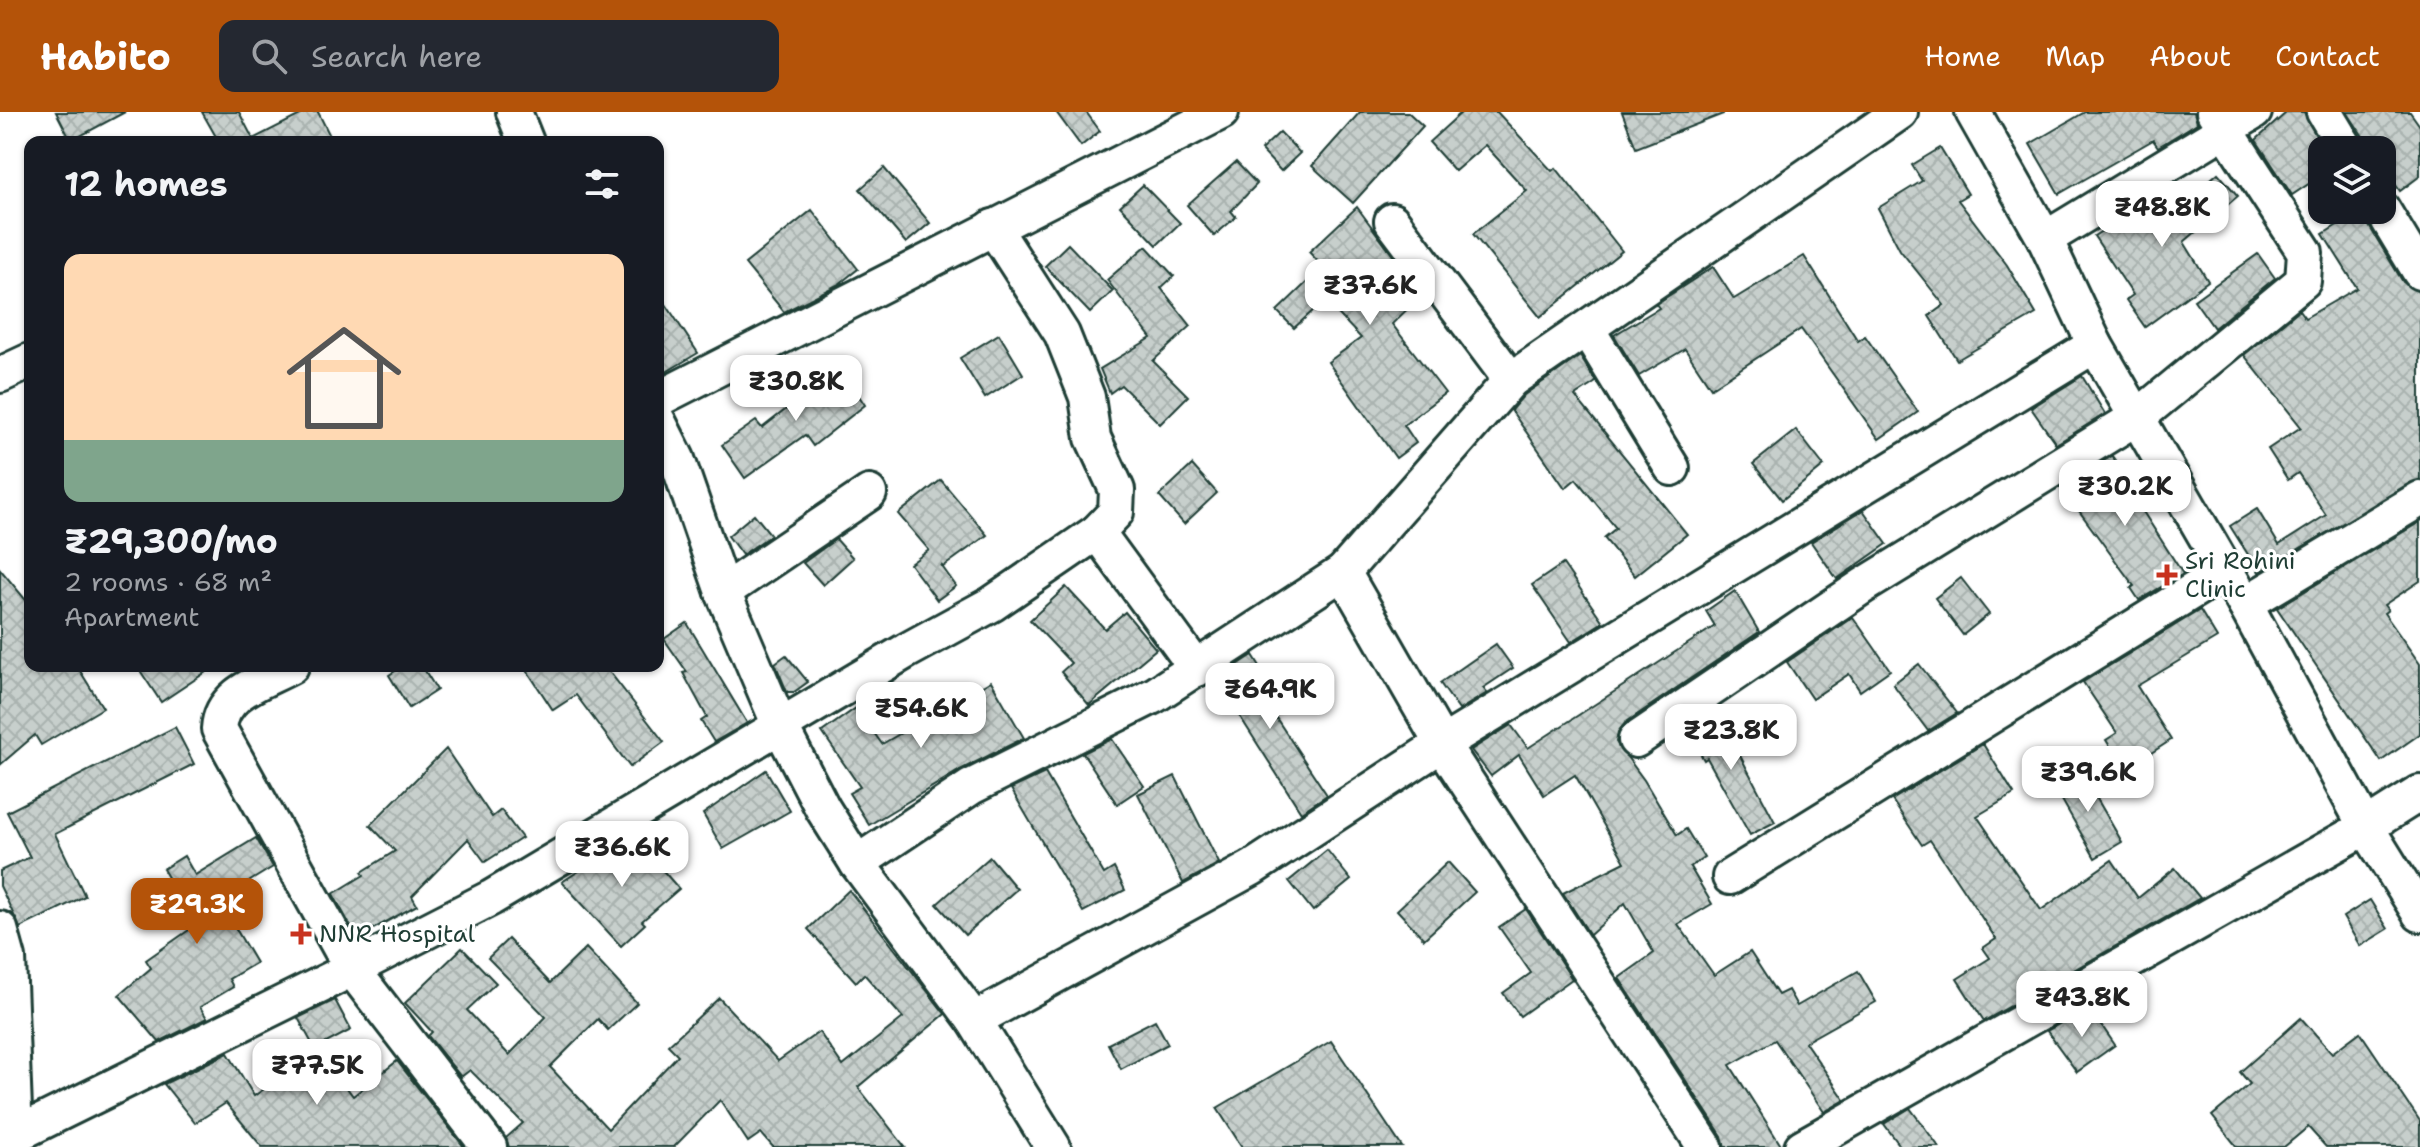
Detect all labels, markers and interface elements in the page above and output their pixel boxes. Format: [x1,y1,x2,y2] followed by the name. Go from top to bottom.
[219,20,779,92] search box
[40,31,171,82] text: Habito
[247,34,291,78] icon: search
[311,36,482,77] text: Search here
[1924,37,2001,75] text: Home
[2045,37,2105,75] text: Map
[2149,37,2231,75] text: About
[2275,37,2380,75] text: Contact
[2308,136,2396,224] map controls
[2308,136,2396,224] button: layers
[64,161,228,207] text: 12 homes
[580,162,624,206] icon: filters
[2097,181,2227,249] pin: ₹48.8K
[2114,189,2210,224] text: ₹48.8K
[1305,259,1435,327] pin: ₹37.6K
[1323,267,1417,302] text: ₹37.6K
[272,306,416,450] icon: home
[731,355,861,423] pin: ₹30.8K
[748,363,844,398] text: ₹30.8K
[2060,460,2190,528] pin: ₹30.2K
[2077,468,2173,503] text: ₹30.2K
[64,518,278,564] text: ₹29,300/mo
[2185,545,2296,605] place label: Sri Rohini Clinic
[64,564,272,599] text: 2 rooms · 68 m²
[2156,564,2178,586] marker: Sri Rohini Clinic
[64,599,200,634] text: Apartment
[1205,663,1335,731] pin: ₹64.9K
[1223,671,1317,706] text: ₹64.9K
[856,682,986,750] pin: ₹54.6K
[874,690,968,725] text: ₹54.6K
[1666,704,1796,772] pin: ₹23.8K
[1683,712,1779,747] text: ₹23.8K
[2023,746,2153,814] pin: ₹39.6K
[2040,754,2136,789] text: ₹39.6K
[557,821,687,889] pin: ₹36.6K
[574,829,670,864] text: ₹36.6K
[132,878,262,946] pin: ₹29.3K
[149,886,245,921] text: ₹29.3K
[319,918,476,950] place label: NNR Hospital
[290,923,312,945] marker: NNR Hospital
[2017,971,2147,1039] pin: ₹43.8K
[2034,979,2130,1014] text: ₹43.8K
[252,1039,382,1107] pin: ₹77.5K
[270,1047,364,1082] text: ₹77.5K

